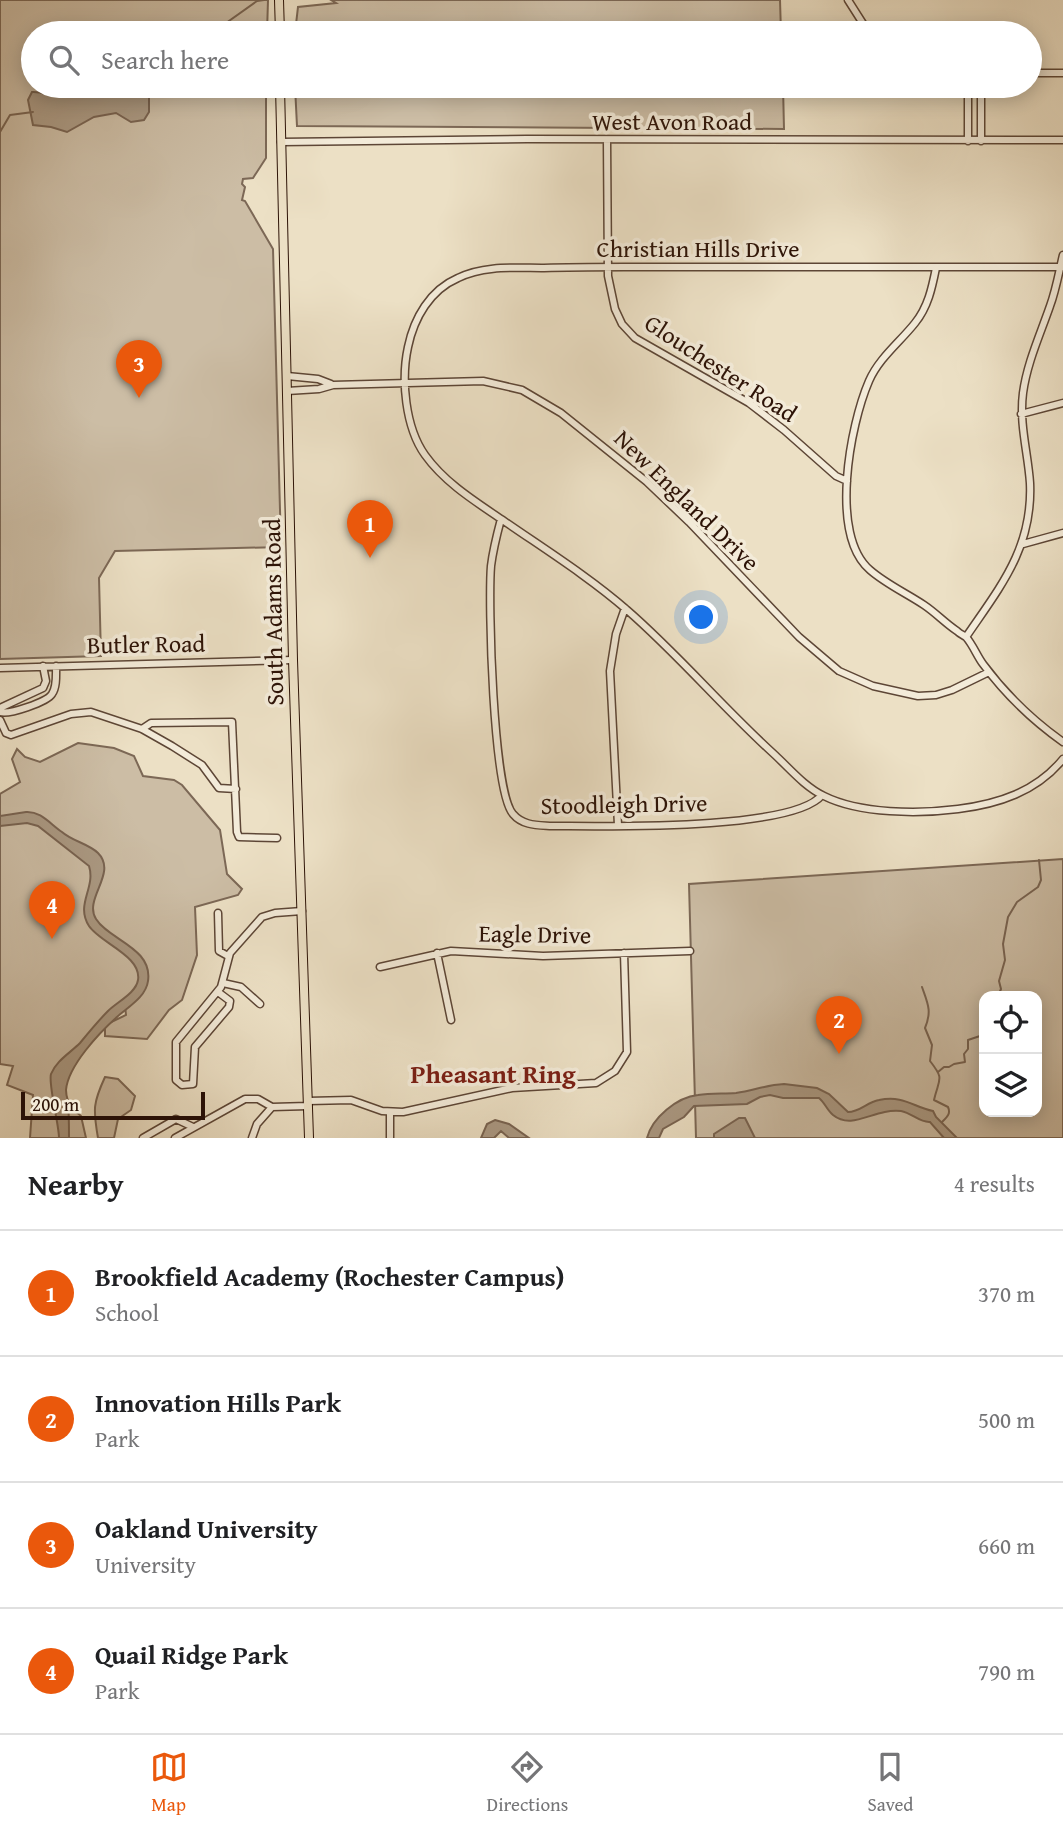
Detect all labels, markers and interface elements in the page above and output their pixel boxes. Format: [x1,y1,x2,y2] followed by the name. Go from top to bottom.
[21,21,1042,98] search box
[101,40,229,79] text: Search here
[45,41,83,79] icon: search
[592,104,752,139] street label: West Avon Road
[597,231,799,266] street label: Christian Hills Drive
[638,305,804,431] street label: Glouchester Road
[116,340,162,398] pin: 3
[606,421,768,579] street label: New England Drive
[347,500,393,558] pin: 1
[254,518,292,706] street label: South Adams Road
[684,600,718,634] your location
[86,625,206,663] street label: Butler Road
[540,785,708,823] street label: Stoodleigh Drive
[29,881,75,939] pin: 4
[478,916,592,952] street label: Eagle Drive
[979,991,1042,1117] map controls
[979,991,1042,1054] button: locate
[816,996,862,1054] pin: 2
[410,1054,576,1093] district label: Pheasant Ring
[979,1054,1042,1117] button: layers
[21,1089,205,1121] scale bar
[32,1090,79,1118] text: 200 m
[28,1162,124,1206] text: Nearby
[954,1167,1035,1200] text: 4 results
[95,1257,565,1296] text: Brookfield Academy (Rochester Campus)
[45,1277,57,1310] text: 1
[978,1277,1035,1310] text: 370 m
[95,1296,159,1329] text: School
[95,1383,341,1422] text: Innovation Hills Park
[45,1403,57,1436] text: 2
[978,1403,1035,1436] text: 500 m
[95,1422,139,1455] text: Park
[95,1509,318,1548] text: Oakland University
[45,1529,57,1562] text: 3
[978,1529,1035,1562] text: 660 m
[95,1548,196,1581] text: University
[95,1635,288,1674] text: Quail Ridge Park
[45,1655,57,1688] text: 4
[978,1655,1035,1688] text: 790 m
[95,1674,139,1707] text: Park
[150,1748,188,1818] tab: Map
[487,1748,568,1818] tab: Directions
[867,1748,913,1818] tab: Saved

